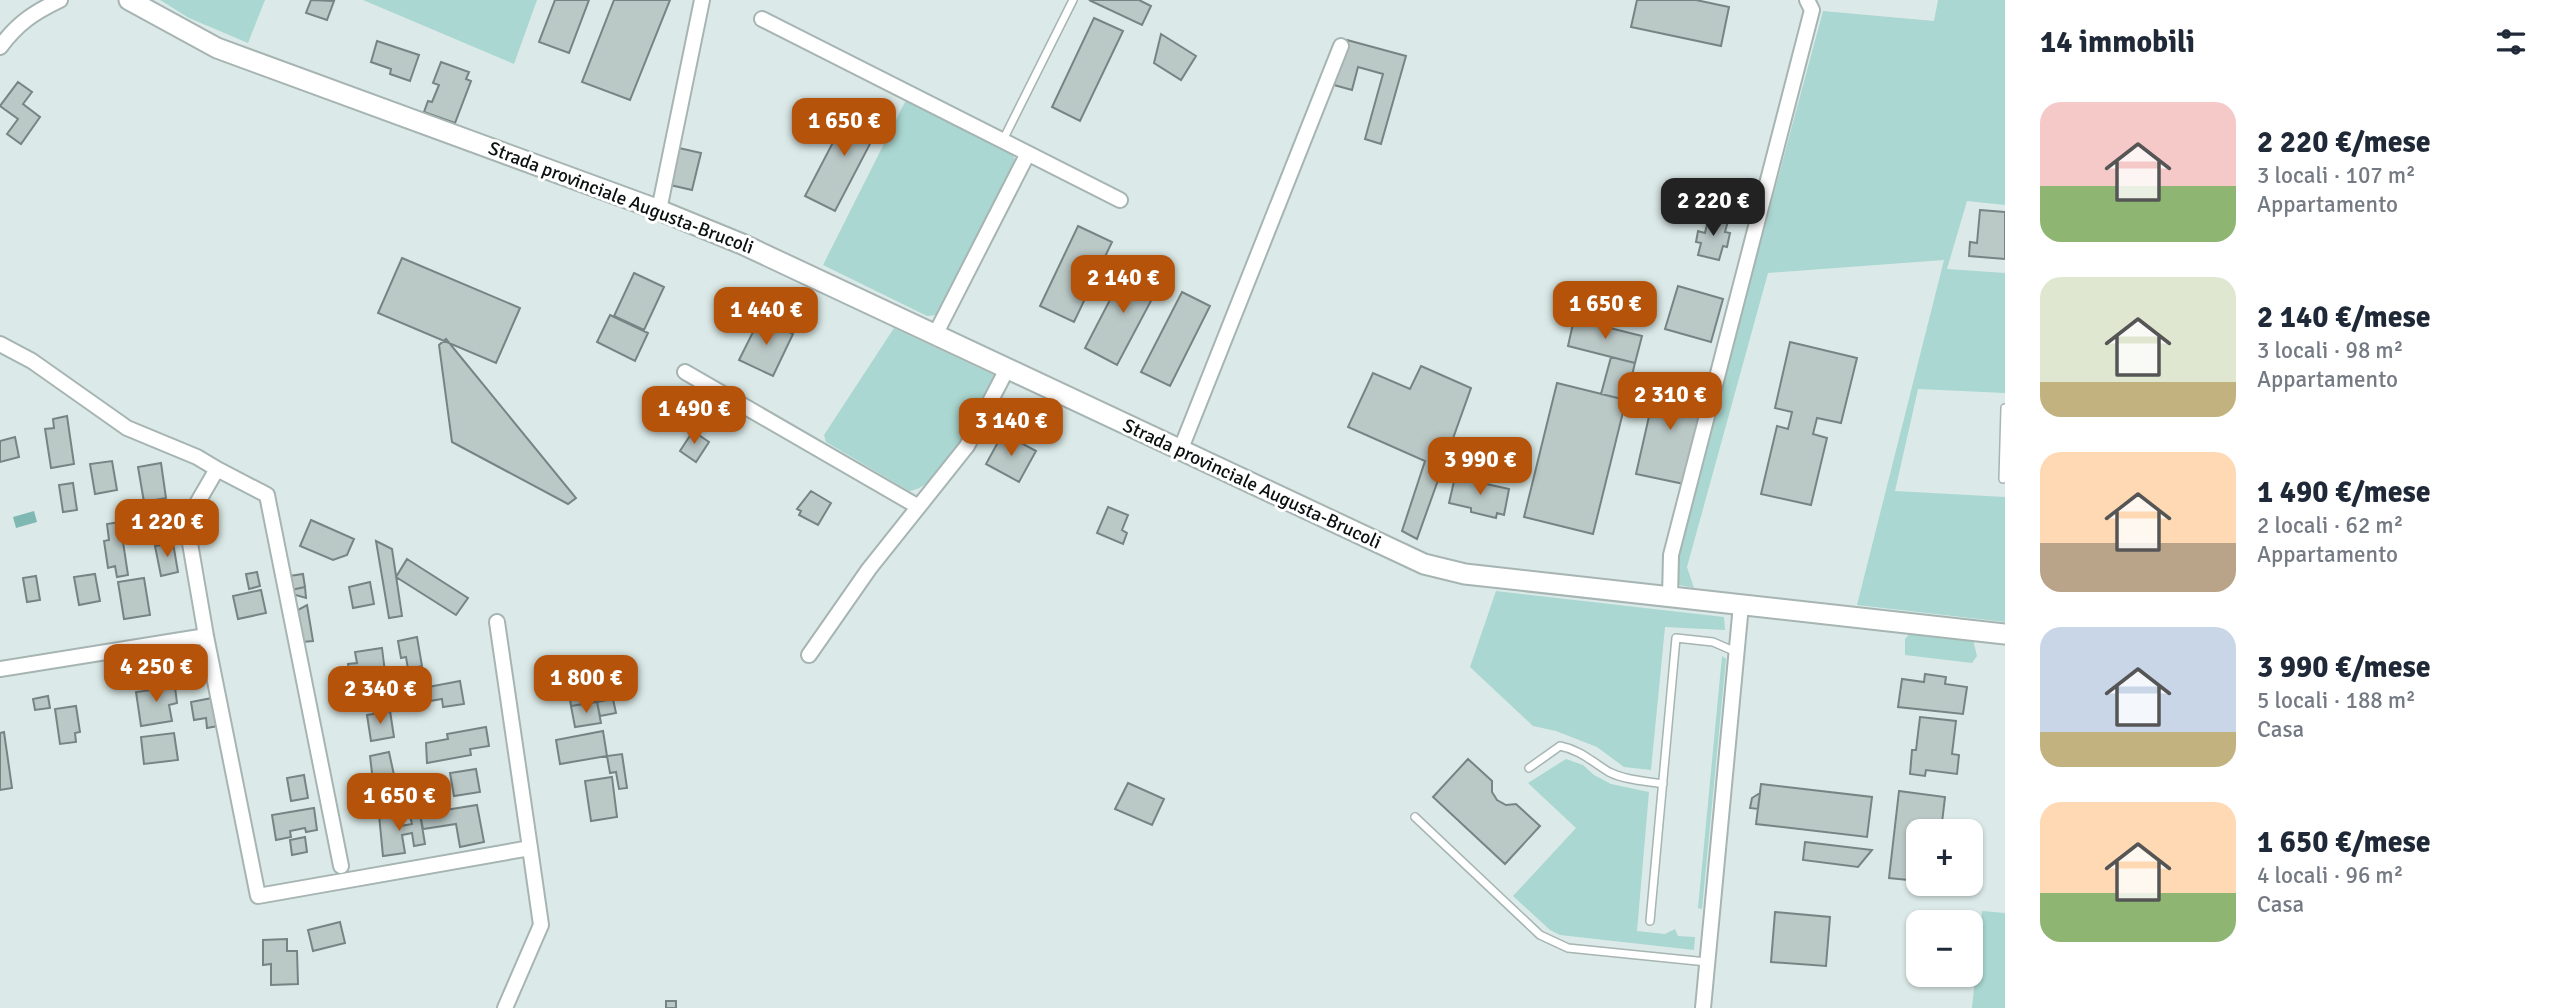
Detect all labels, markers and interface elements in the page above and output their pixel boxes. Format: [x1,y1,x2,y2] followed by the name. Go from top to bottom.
[2492,23,2530,61] icon: filters
[2040,24,2195,61] text: 14 immobili
[779,99,909,158] pin: 1 650 €
[808,106,880,135] text: 1 650 €
[2257,124,2431,161] text: 2 220 €/mese
[2096,130,2180,214] icon: home
[485,136,757,260] street label: Strada provinciale Augusta-Brucoli
[2257,161,2416,190] text: 3 locali · 107 m²
[1648,178,1778,238] pin: 2 220 €
[1677,186,1749,215] text: 2 220 €
[2257,190,2398,219] text: Appartamento
[1058,256,1188,315] pin: 2 140 €
[1087,263,1159,292] text: 2 140 €
[1540,282,1670,341] pin: 1 650 €
[701,288,831,347] pin: 1 440 €
[1569,289,1641,318] text: 1 650 €
[730,295,802,324] text: 1 440 €
[2257,299,2431,336] text: 2 140 €/mese
[2096,305,2180,389] icon: home
[2257,336,2403,365] text: 3 locali · 98 m²
[2257,365,2398,394] text: Appartamento
[1605,372,1735,432] pin: 2 310 €
[1634,380,1706,409] text: 2 310 €
[629,386,759,446] pin: 1 490 €
[658,394,730,423] text: 1 490 €
[946,398,1076,458] pin: 3 140 €
[975,406,1047,435] text: 3 140 €
[1119,413,1385,555] street label: Strada provinciale Augusta-Brucoli
[1415,438,1545,497] pin: 3 990 €
[1444,445,1516,474] text: 3 990 €
[2257,474,2431,511] text: 1 490 €/mese
[2096,480,2180,564] icon: home
[102,500,232,559] pin: 1 220 €
[131,507,203,536] text: 1 220 €
[2257,511,2403,540] text: 2 locali · 62 m²
[2257,540,2398,569] text: Appartamento
[91,644,221,704] pin: 4 250 €
[2257,649,2431,686] text: 3 990 €/mese
[120,652,192,681] text: 4 250 €
[2096,655,2180,739] icon: home
[521,656,651,715] pin: 1 800 €
[550,663,622,692] text: 1 800 €
[315,666,445,726] pin: 2 340 €
[344,674,416,703] text: 2 340 €
[2257,686,2416,715] text: 5 locali · 188 m²
[2257,715,2304,744] text: Casa
[334,774,464,833] pin: 1 650 €
[363,781,435,810] text: 1 650 €
[1906,819,1983,987] map controls
[1906,819,1983,896] button: +
[2257,824,2431,861] text: 1 650 €/mese
[2096,830,2180,914] icon: home
[2257,861,2403,890] text: 4 locali · 96 m²
[2257,890,2304,919] text: Casa
[1906,910,1983,987] button: −

